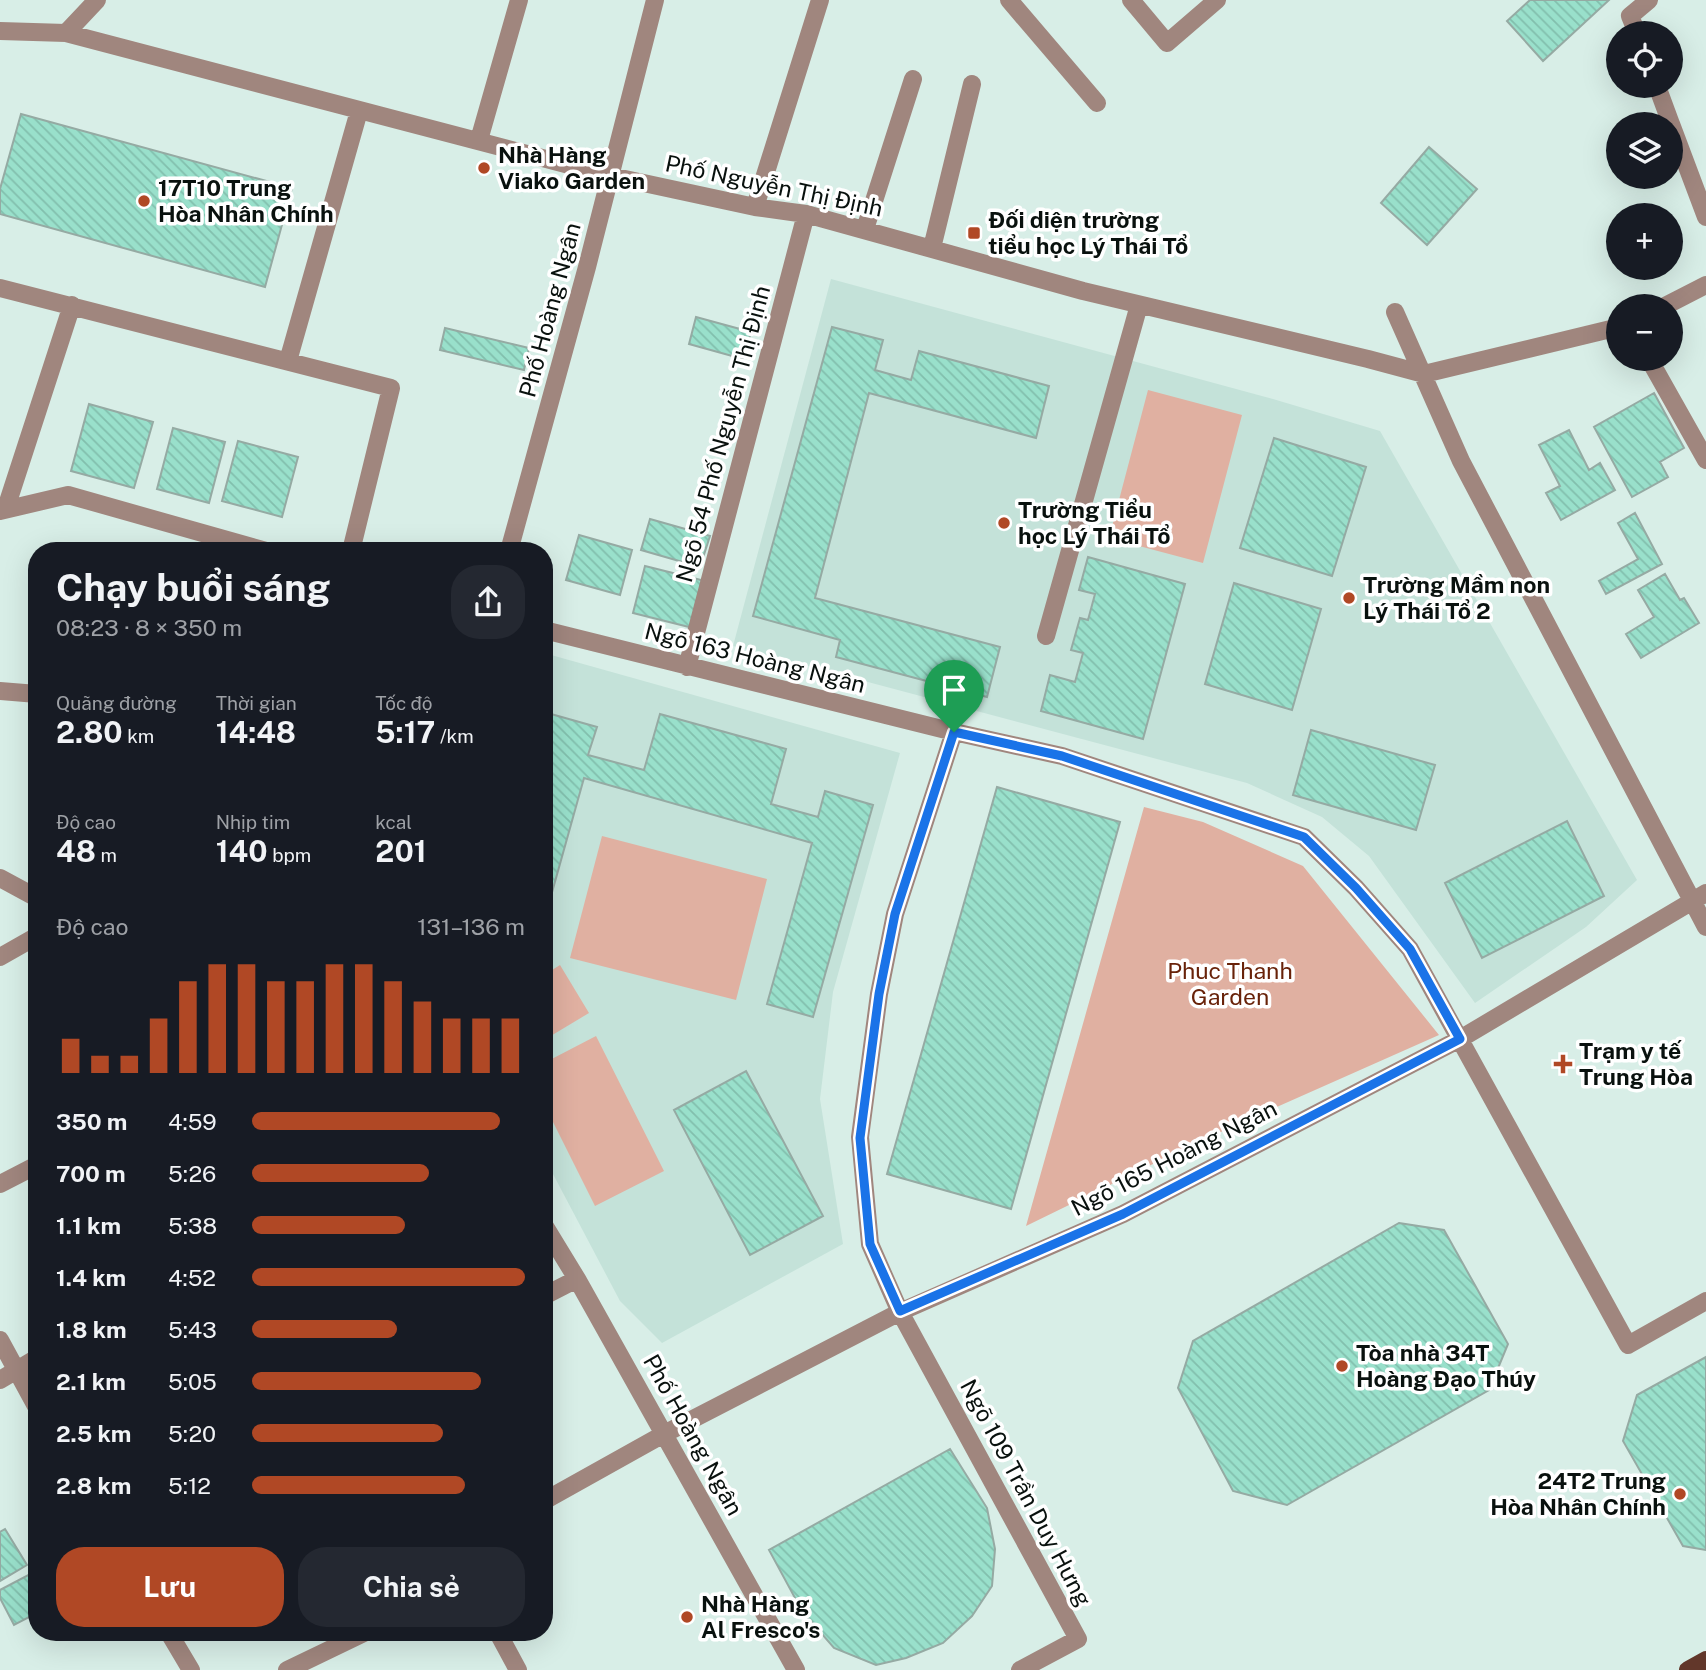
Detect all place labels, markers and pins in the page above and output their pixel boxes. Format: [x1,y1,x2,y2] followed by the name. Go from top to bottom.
[498,141,645,194] place label: Nhà Hàng Viako Garden
[476,160,492,176] marker: Nhà Hàng Viako Garden
[158,174,334,227] place label: 17T10 Trung Hòa Nhân Chính
[136,193,152,209] marker: 17T10 Trung Hòa Nhân Chính
[988,206,1188,259] place label: Đối diện trường tiểu học Lý Thái Tổ
[966,225,982,241] marker: Đối diện trường tiểu học Lý Thái Tổ
[1018,496,1170,549] place label: Trường Tiểu học Lý Thái Tổ
[996,515,1012,531] marker: Trường Tiểu học Lý Thái Tổ
[1363,571,1550,624] place label: Trường Mầm non Lý Thái Tổ 2
[1341,590,1357,606] marker: Trường Mầm non Lý Thái Tổ 2
[924,660,984,732] pin
[1579,1037,1693,1090] place label: Trạm y tế Trung Hòa
[1553,1054,1573,1074] marker: Trạm y tế Trung Hòa
[1356,1339,1536,1392] place label: Tòa nhà 34T Hoàng Đạo Thúy
[1334,1358,1350,1374] marker: Tòa nhà 34T Hoàng Đạo Thúy
[1490,1467,1666,1520] place label: 24T2 Trung Hòa Nhân Chính
[1672,1486,1688,1502] marker: 24T2 Trung Hòa Nhân Chính
[701,1590,820,1643] place label: Nhà Hàng Al Fresco's
[679,1609,695,1625] marker: Nhà Hàng Al Fresco's

